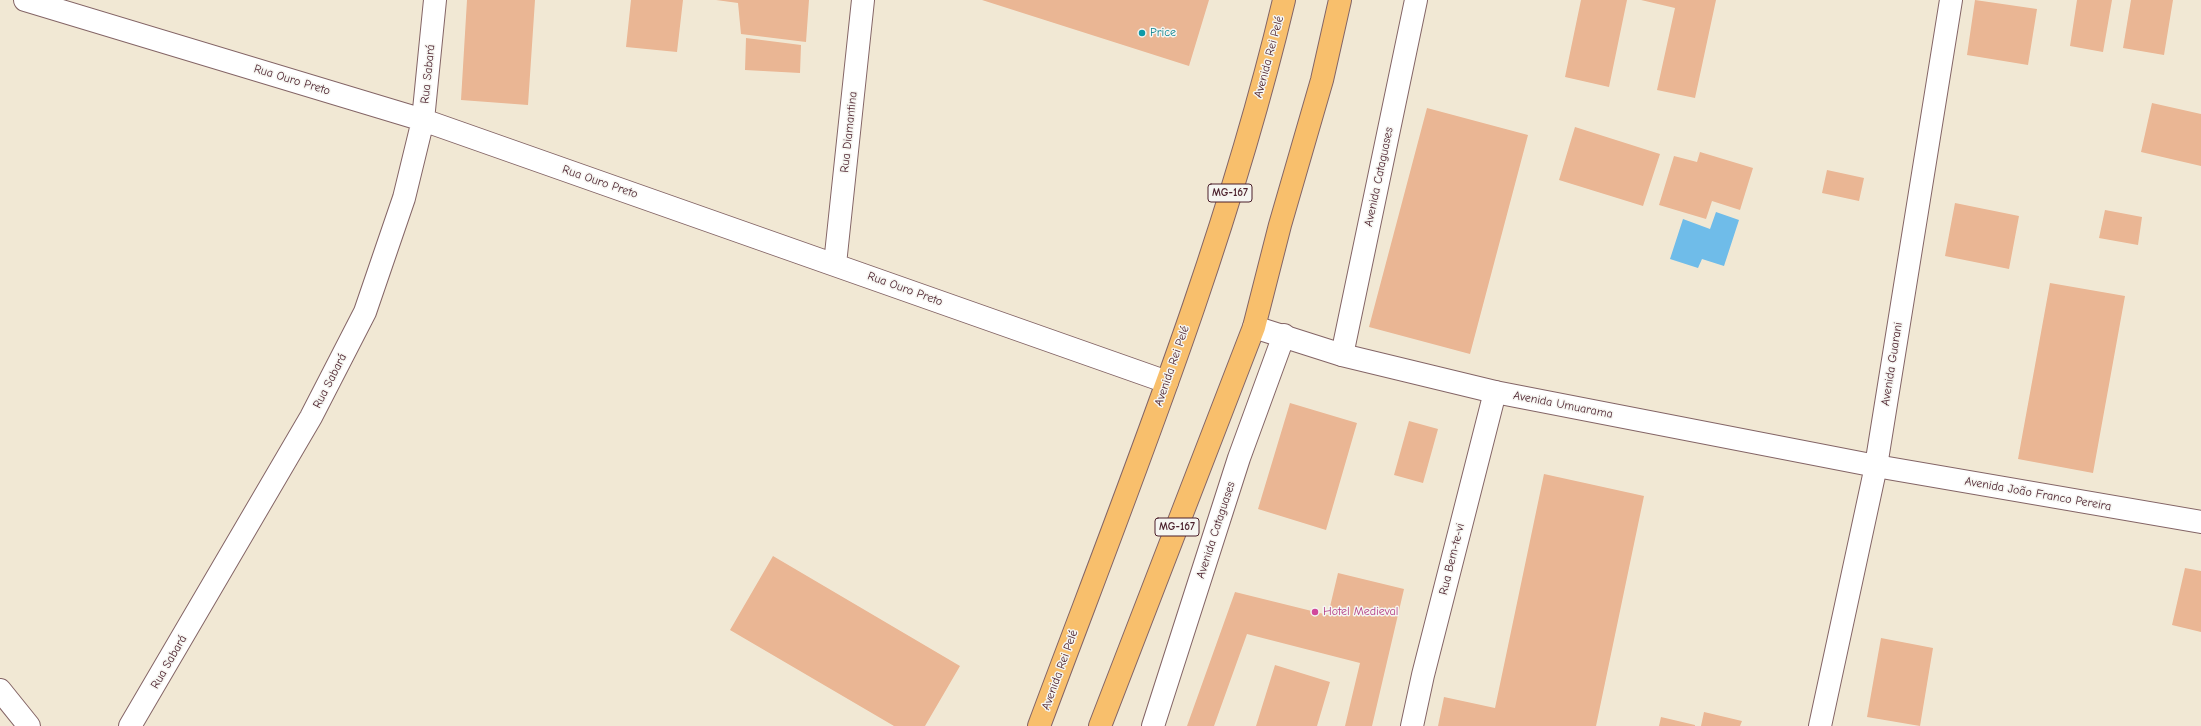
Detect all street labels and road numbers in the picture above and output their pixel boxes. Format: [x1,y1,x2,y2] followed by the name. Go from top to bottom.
[1251,14,1287,100] street label: Avenida Rei Pelé
[418,44,438,104] street label: Rua Sabará
[252,62,332,98] street label: Rua Ouro Preto
[838,91,860,173] street label: Rua Diamantina
[1361,126,1397,228] street label: Avenida Cataguases
[560,162,640,202] street label: Rua Ouro Preto
[1208,184,1252,202] road number: MG-167
[865,269,945,309] street label: Rua Ouro Preto
[1878,321,1906,407] street label: Avenida Guarani
[1151,324,1193,408] street label: Avenida Rei Pelé
[310,351,350,411] street label: Rua Sabará
[1512,388,1614,422] street label: Avenida Umuarama
[1964,474,2112,514] street label: Avenida João Franco Pereira
[1194,480,1238,580] street label: Avenida Cataguases
[1155,518,1199,536] road number: MG-167
[1436,522,1468,596] street label: Rua Bem-te-vi
[1039,628,1081,712] street label: Avenida Rei Pelé
[148,633,190,691] street label: Rua Sabará

